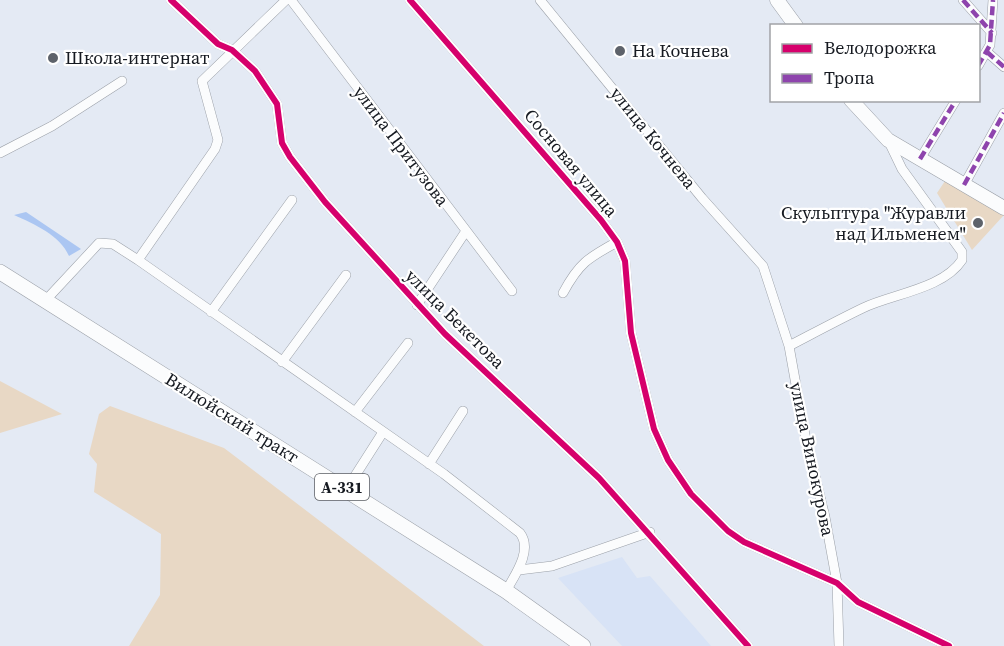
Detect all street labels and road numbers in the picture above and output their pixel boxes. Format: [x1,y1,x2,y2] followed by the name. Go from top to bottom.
[348,80,456,212] street label: улица Притузова
[604,81,703,195] street label: улица Кочнева
[519,103,625,223] street label: Сосновая улица
[400,263,511,375] street label: улица Бекетова
[161,366,304,469] street label: Вилюйский тракт
[784,380,841,539] street label: улица Винокурова
[315,474,369,500] road number: А-331

